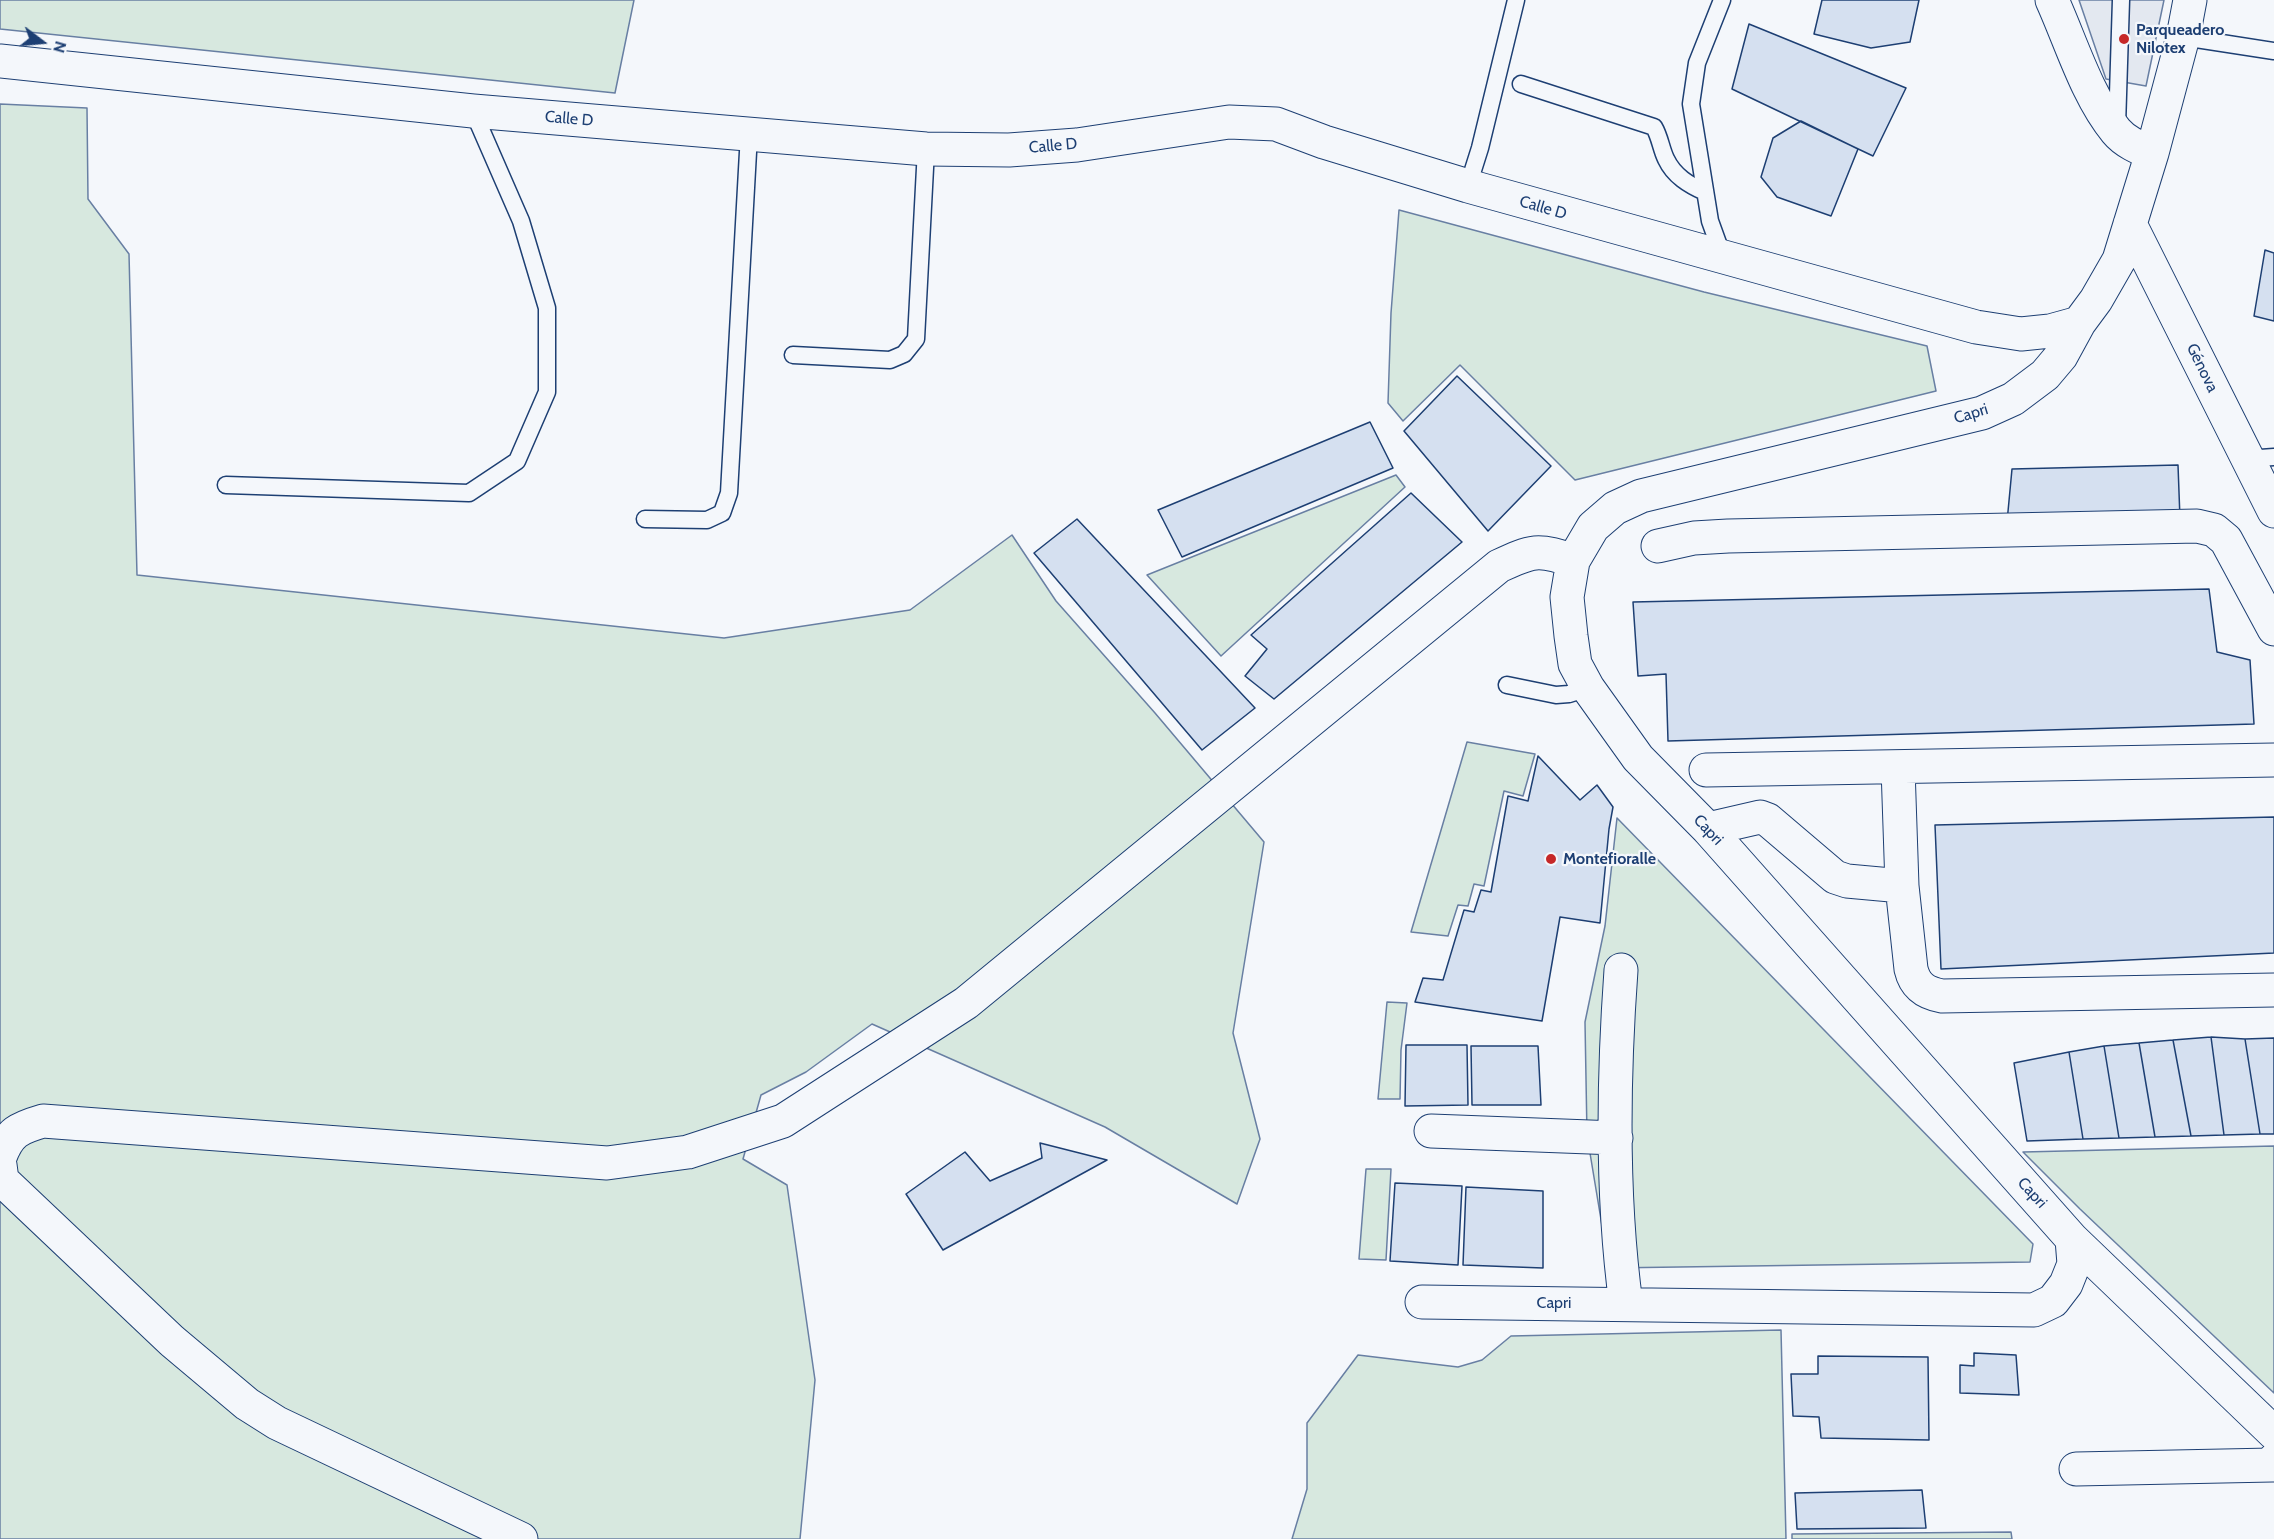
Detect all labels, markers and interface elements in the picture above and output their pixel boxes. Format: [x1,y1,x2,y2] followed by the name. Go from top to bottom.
[12,12,72,72] north arrow
[2136,20,2224,58] place label: Parqueadero Nilotex
[2117,32,2131,46] marker: Parqueadero Nilotex
[49,39,70,55] text: N
[544,107,594,131] street label: Calle D
[1028,134,1078,158] street label: Calle D
[1517,192,1569,224] street label: Calle D
[2182,340,2222,396] street label: Génova
[1952,400,1990,428] street label: Capri
[1689,811,1727,849] street label: Capri
[1563,849,1656,869] place label: Montefioralle
[1544,852,1558,866] marker: Montefioralle
[2013,1174,2051,1212] street label: Capri
[1537,1293,1571,1313] street label: Capri

